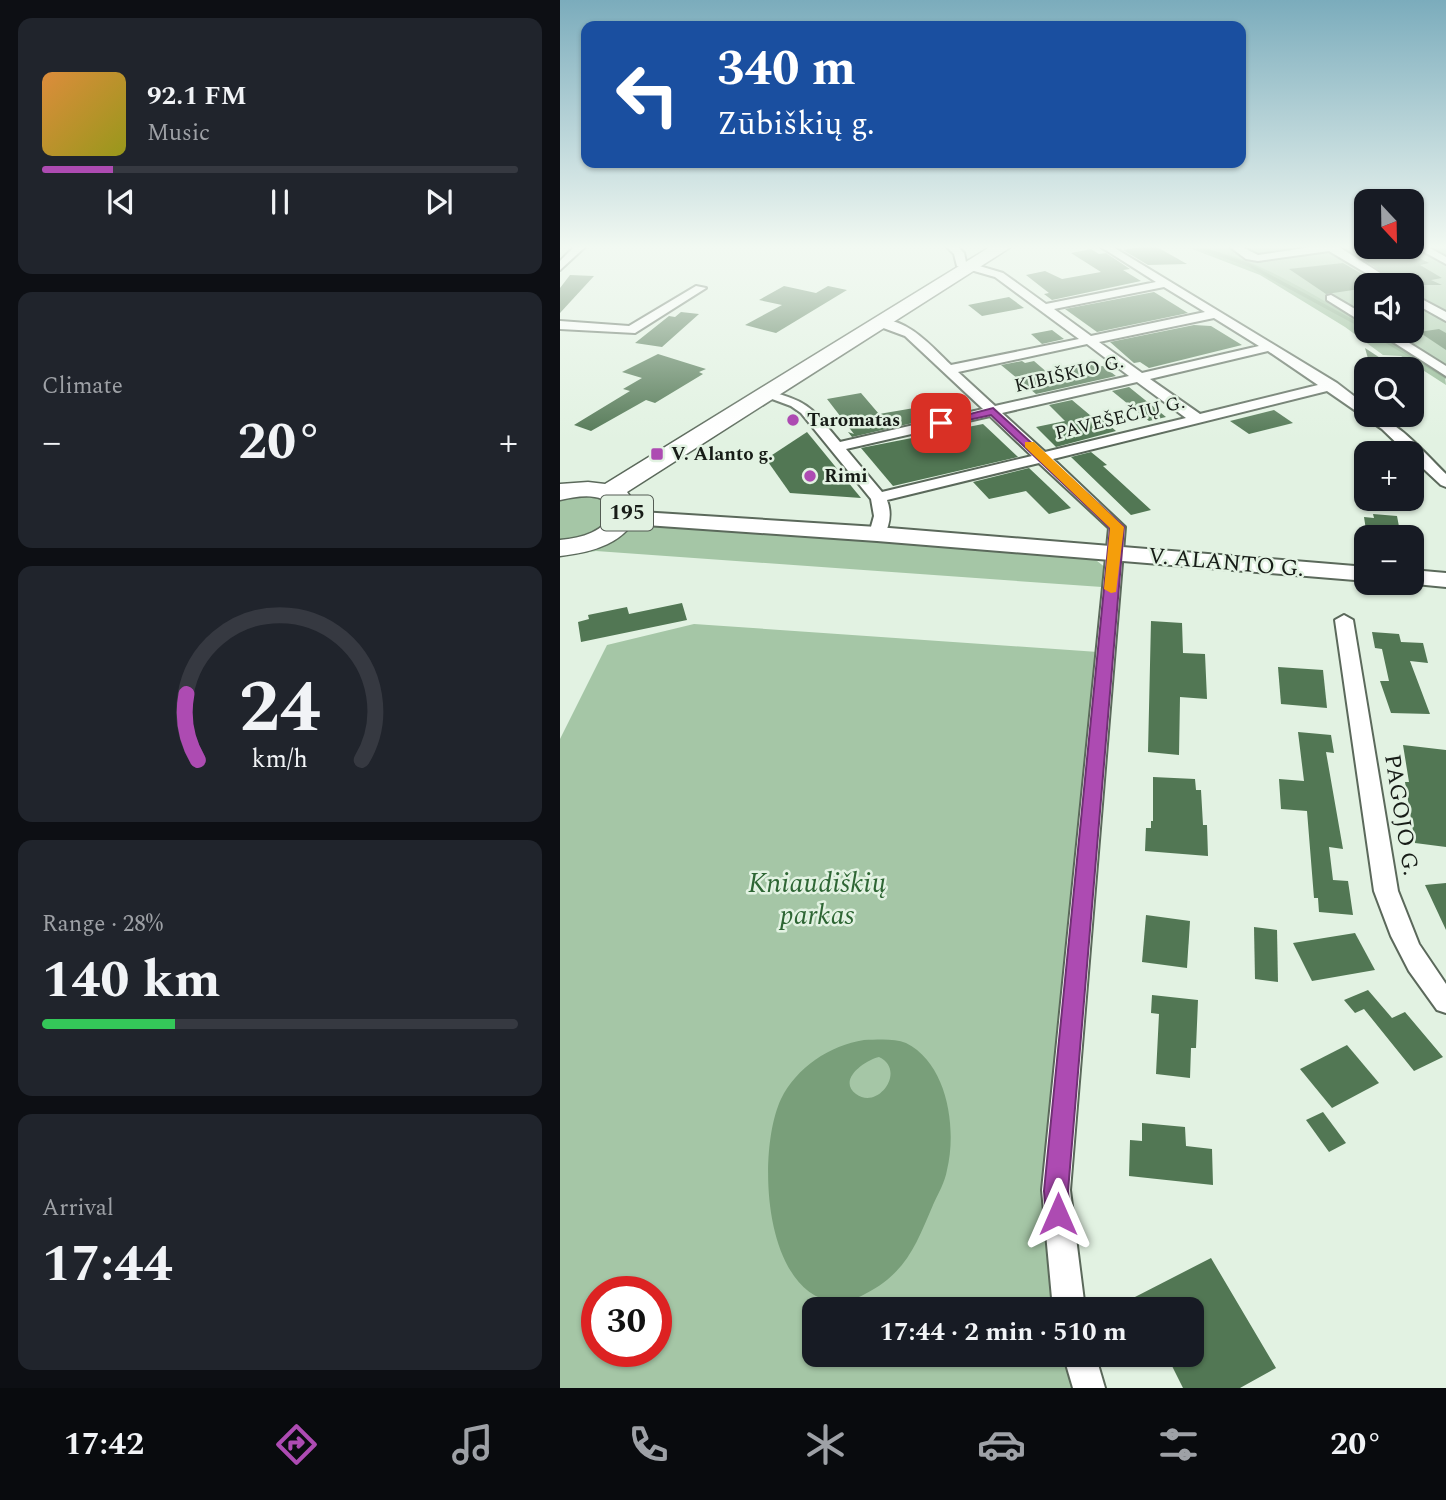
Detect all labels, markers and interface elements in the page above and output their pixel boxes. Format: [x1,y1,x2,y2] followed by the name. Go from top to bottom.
[717,32,856,107] text: 340 m
[602,49,693,140] icon: left
[147,76,247,116] text: 92.1 FM
[717,100,875,149] text: Zūbiškių g.
[147,116,210,151] text: Music
[102,183,140,221] icon: previous
[261,183,299,221] icon: pause
[420,183,458,221] icon: next
[1354,189,1424,259] north arrow
[1354,189,1424,595] map controls
[1354,273,1424,343] button: sound
[1011,347,1127,401] street label: KIBIŠKIO G.
[1354,357,1424,427] button: search
[42,369,123,404] text: Climate
[1052,388,1188,448] street label: PAVEŠEČIŲ G.
[911,393,971,453] pin
[238,403,322,482] text: 20°
[922,404,960,442] icon: arrive
[807,406,900,435] place label: Taromatas
[785,412,801,428] marker: Taromatas
[42,414,61,472] text: −
[499,414,518,472] text: +
[671,440,773,469] place label: V. Alanto g.
[1354,441,1424,511] button: +
[649,446,665,462] marker: V. Alanto g.
[824,462,868,491] place label: Rimi
[802,468,818,484] marker: Rimi
[601,496,653,530] road number: 195
[1354,525,1424,595] button: −
[1147,539,1305,587] street label: V. ALANTO G.
[239,653,321,764] text: 24
[252,741,308,779] text: km/h
[1374,752,1428,878] street label: PAGOJO G.
[748,862,886,937] park label: Kniaudiškių parkas
[42,907,163,942] text: Range · 28%
[42,941,221,1020] text: 140 km
[1021,1177,1095,1251] position arrow
[42,1191,114,1226] text: Arrival
[42,1225,173,1304] text: 17:44
[581,1276,672,1367] speed limit sign: 30
[879,1312,1127,1352] text: 17:44 · 2 min · 510 m
[64,1420,144,1469] text: 17:42
[272,1420,321,1469] icon: directions
[448,1420,497,1469] icon: music
[624,1420,673,1469] icon: phone
[801,1420,850,1469] icon: climate
[977,1420,1026,1469] icon: car
[1154,1420,1203,1469] icon: filters
[1330,1420,1382,1469] text: 20°

